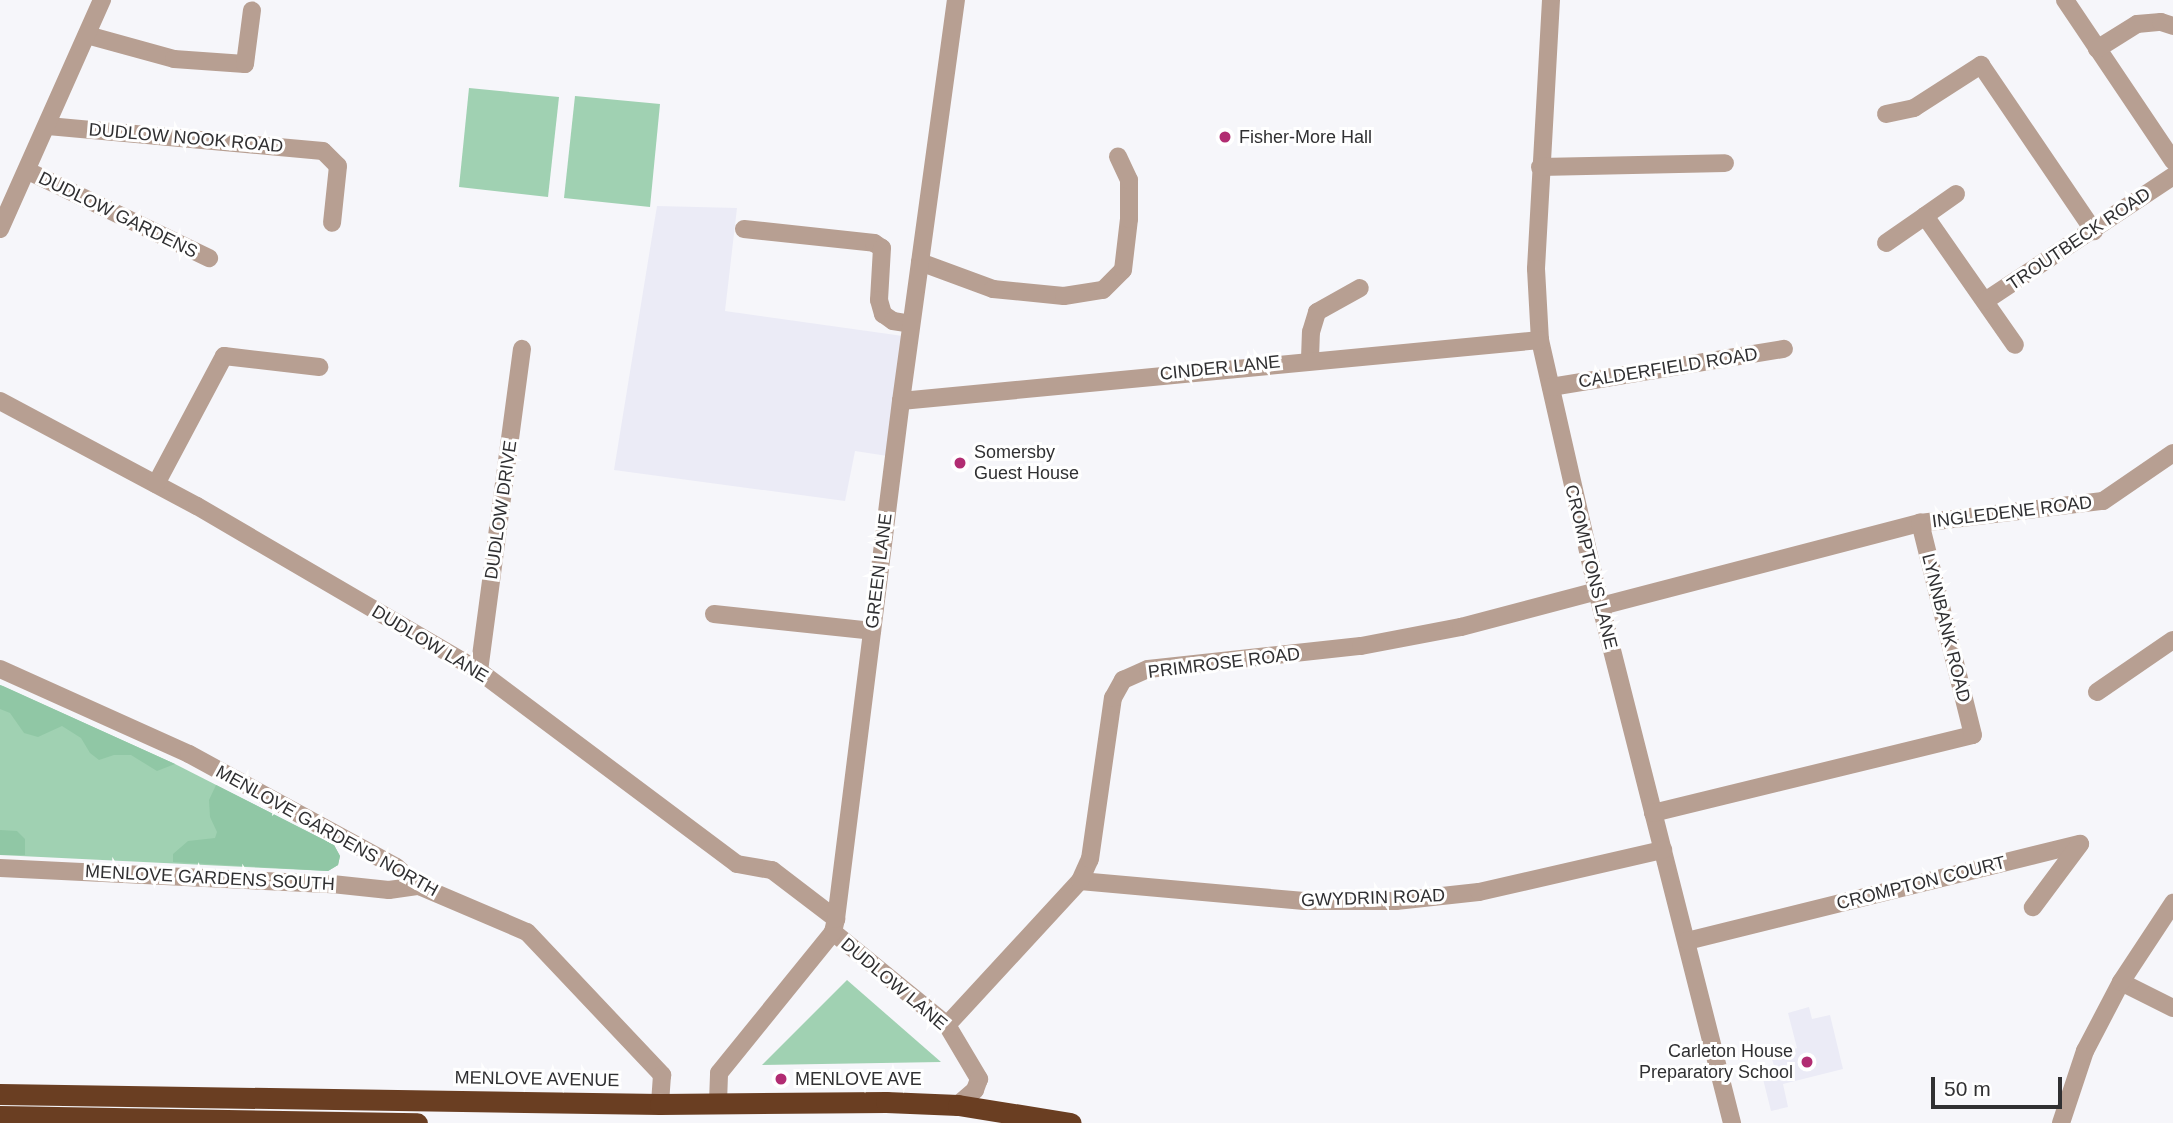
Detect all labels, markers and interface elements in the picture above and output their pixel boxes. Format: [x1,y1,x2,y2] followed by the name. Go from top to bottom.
[88,119,284,157] street label: DUDLOW NOOK ROAD
[1239,126,1372,148] place label: Fisher-More Hall
[1217,129,1233,145] marker: Fisher-More Hall
[35,167,201,263] street label: DUDLOW GARDENS
[2003,183,2155,295] street label: TROUTBECK ROAD
[1577,343,1759,393] street label: CALDERFIELD ROAD
[1159,351,1281,385] street label: CINDER LANE
[481,439,521,581] street label: DUDLOW DRIVE
[974,442,1079,484] place label: Somersby Guest House
[952,455,968,471] marker: Somersby Guest House
[1560,483,1622,651] street label: CROMPTONS LANE
[1931,491,2093,533] street label: INGLEDENE ROAD
[861,512,897,630] street label: GREEN LANE
[1917,551,1975,705] street label: LYNNBANK ROAD
[368,601,492,687] street label: DUDLOW LANE
[1147,643,1301,683] street label: PRIMROSE ROAD
[212,761,442,901] street label: MENLOVE GARDENS NORTH
[1834,852,2008,914] street label: CROMPTON COURT
[85,861,335,895] street label: MENLOVE GARDENS SOUTH
[1301,885,1445,911] street label: GWYDRIN ROAD
[836,933,952,1035] street label: DUDLOW LANE
[1639,1041,1793,1084] place label: Carleton House Preparatory School
[1799,1054,1815,1070] marker: Carleton House Preparatory School
[1935,1064,2066,1108] scale bar
[454,1067,620,1091] street label: MENLOVE AVENUE
[795,1068,923,1090] place label: MENLOVE AVE
[773,1071,789,1087] marker: MENLOVE AVE
[1944,1077,1991,1100] text: 50 m

